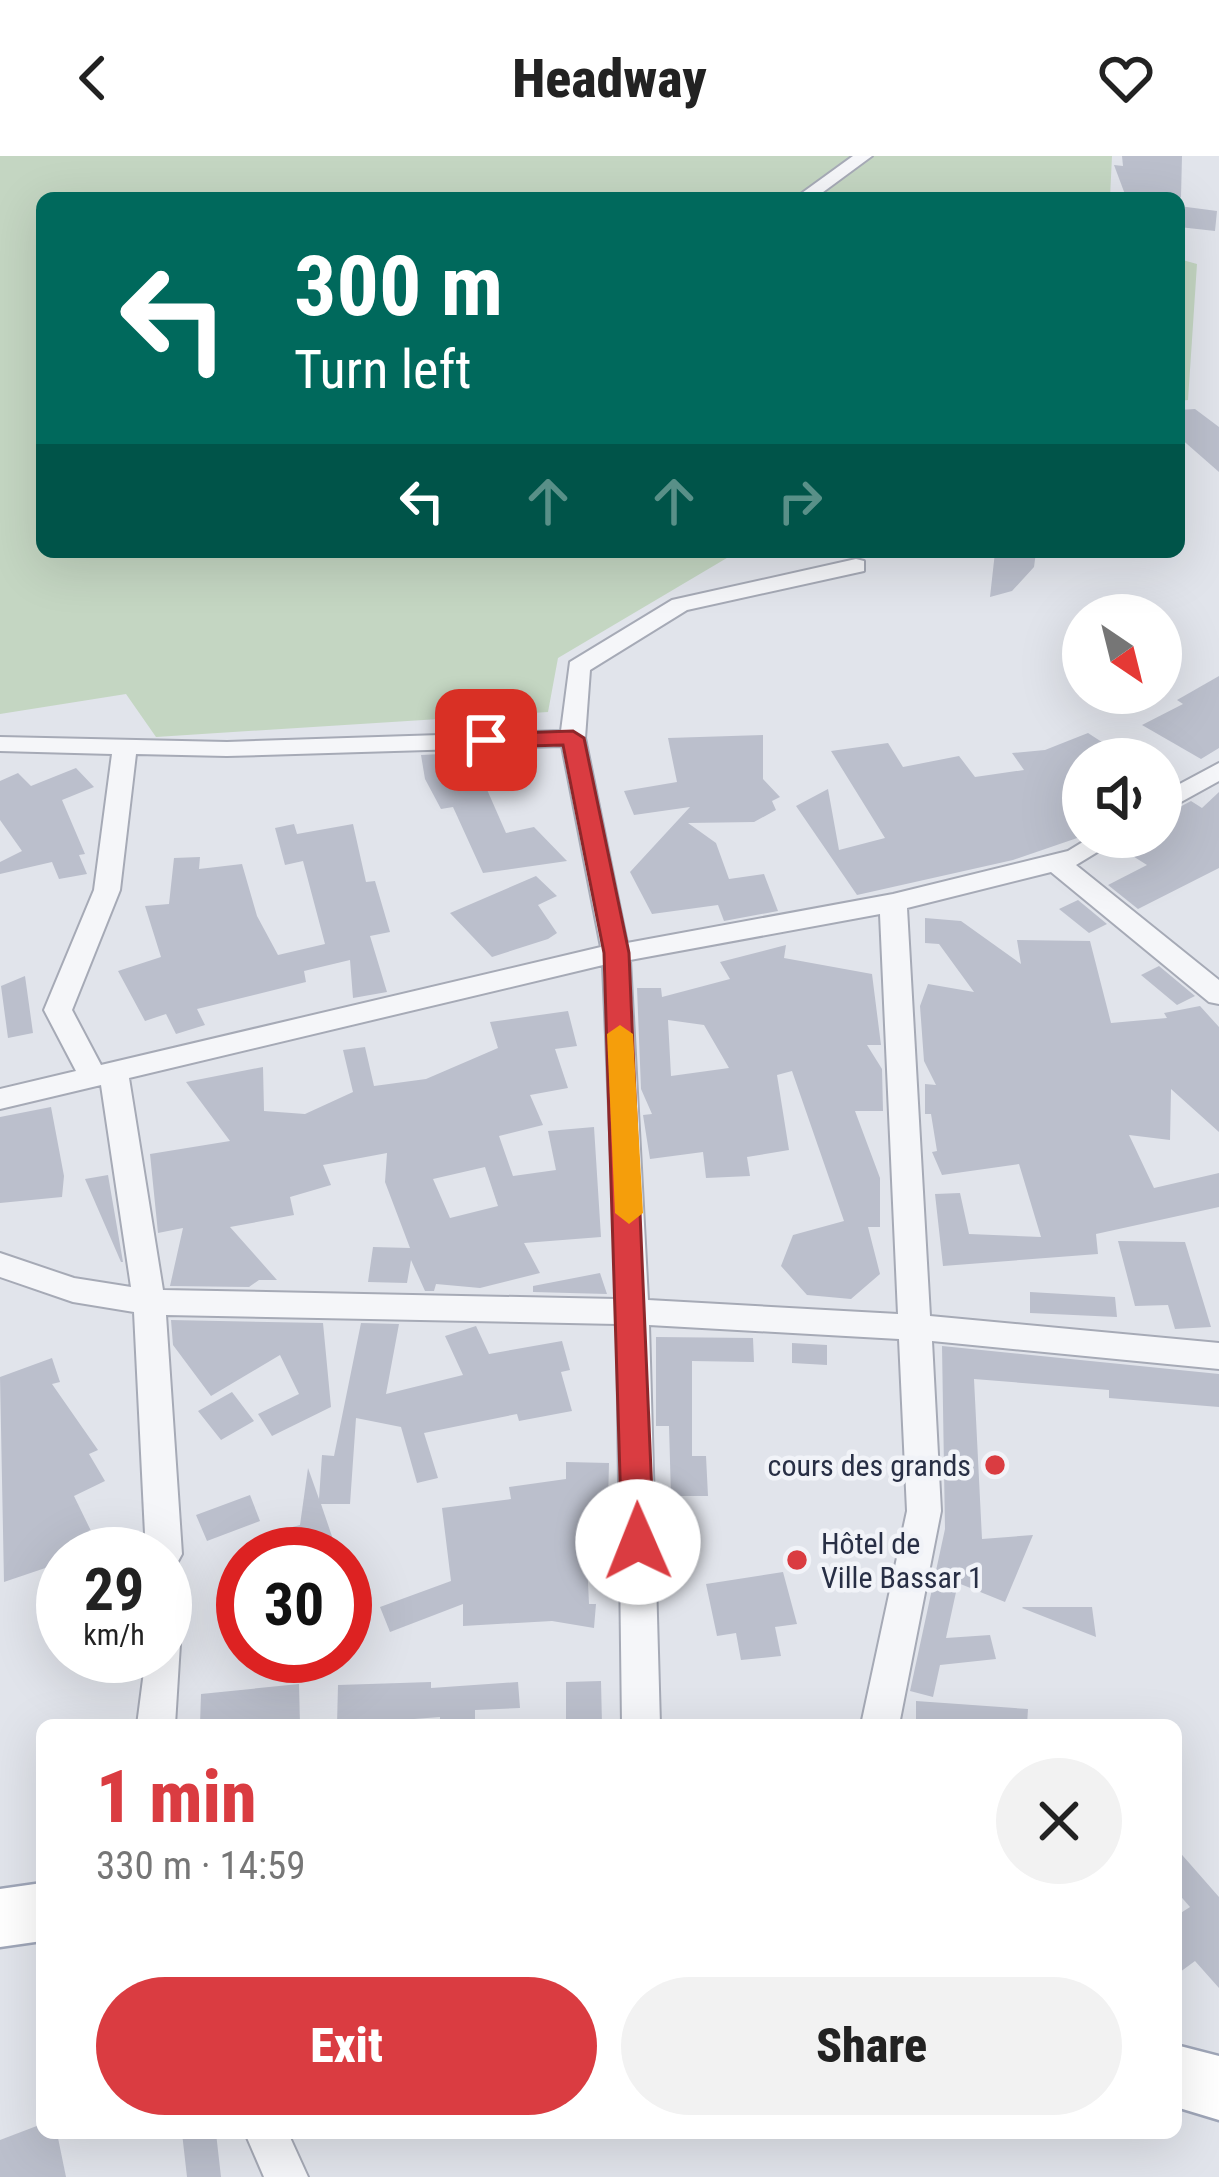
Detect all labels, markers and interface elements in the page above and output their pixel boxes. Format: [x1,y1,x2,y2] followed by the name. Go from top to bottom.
[60,45,126,111] icon: back
[1093,45,1159,111] icon: heart
[512,47,707,110] text: Headway
[294,237,503,336] text: 300 m
[96,240,252,396] icon: left
[294,338,471,401] text: Turn left
[389,468,455,534] icon: left
[515,468,581,534] icon: ahead
[641,468,707,534] icon: ahead
[767,468,833,534] icon: right
[1062,594,1182,714] north arrow
[1062,594,1182,858] map controls
[435,689,537,791] pin
[453,707,519,773] icon: arrive
[1062,738,1182,858] button: sound
[768,1448,971,1483] place label: cours des grands
[982,1452,1008,1478] marker: cours des grands
[575,1479,701,1605] position arrow
[821,1526,983,1595] place label: Hôtel de Ville Bassar 1
[216,1527,372,1683] speed limit sign: 30
[784,1547,810,1573] marker: Hôtel de Ville Bassar 1
[84,1554,144,1625] text: 29
[83,1617,145,1652] text: km/h
[96,1755,257,1840] text: 1 min
[996,1758,1122,1884] button: close
[96,1843,306,1889] text: 330 m · 14:59
[96,1977,597,2115] button: Exit
[621,1977,1122,2115] button: Share

